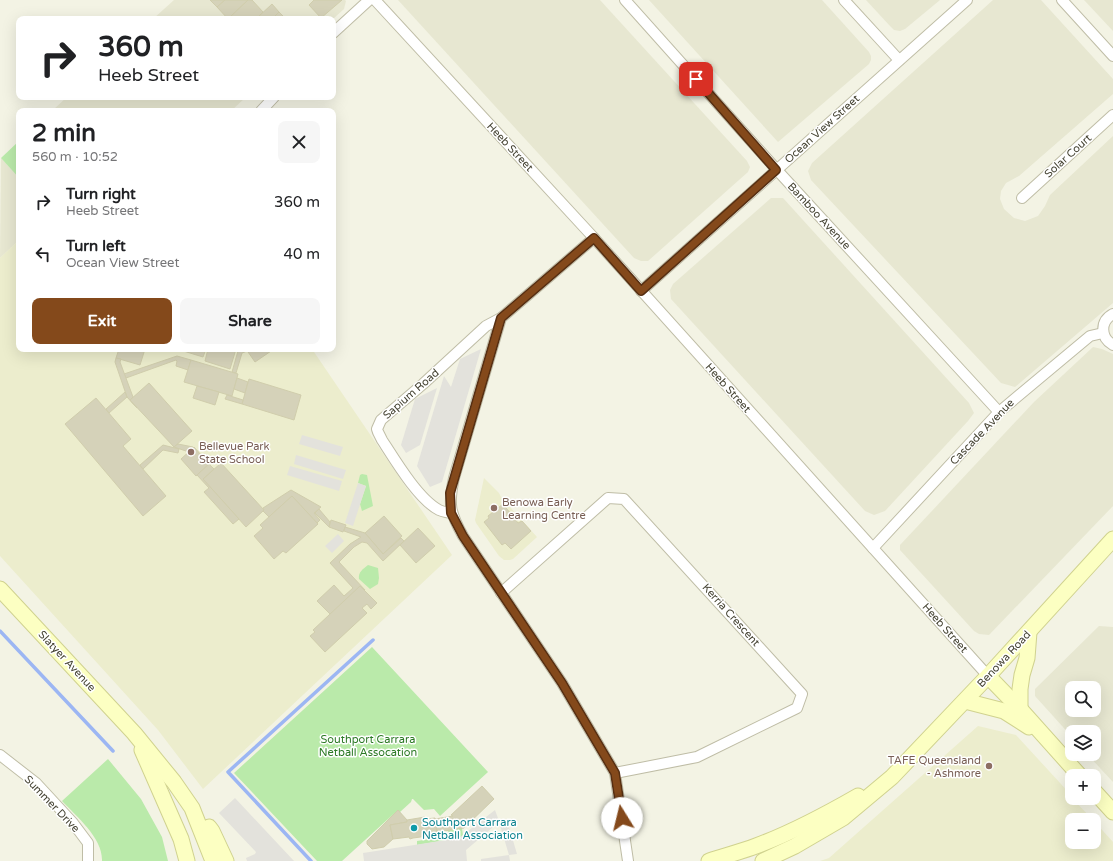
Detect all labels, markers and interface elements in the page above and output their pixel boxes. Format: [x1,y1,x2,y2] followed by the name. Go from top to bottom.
[98,30,184,64] text: 360 m
[32,32,84,84] icon: right
[679,62,713,96] pin
[98,64,199,86] text: Heeb Street
[685,68,707,90] icon: arrive
[782,92,862,166] street label: Ocean View Street
[32,119,96,148] text: 2 min
[484,120,536,174] street label: Heeb Street
[278,121,320,163] button: close
[1042,132,1094,180] street label: Solar Court
[32,149,118,165] text: 560 m · 10:52
[785,180,853,252] street label: Bamboo Avenue
[66,185,136,203] text: Turn right
[32,191,54,213] icon: right
[274,193,320,211] text: 360 m
[66,203,139,219] text: Heeb Street
[66,237,126,255] text: Turn left
[32,243,54,265] icon: left
[283,245,320,263] text: 40 m
[66,255,179,271] text: Ocean View Street
[32,298,172,344] button: Exit
[180,298,320,344] button: Share
[702,361,754,415] street label: Heeb Street
[380,366,442,422] street label: Sapium Road
[947,396,1017,468] street label: Cascade Avenue
[199,440,270,466] place label: Bellevue Park State School
[186,447,196,457] marker: Bellevue Park State School
[502,496,586,522] place label: Benowa Early Learning Centre
[489,503,499,513] marker: Benowa Early Learning Centre
[699,581,763,649] street label: Kerria Crescent
[919,601,971,655] street label: Heeb Street
[36,628,98,694] street label: Slatyer Avenue
[975,628,1033,690] street label: Benowa Road
[1065,681,1101,849] map controls
[1065,681,1101,717] button: search
[1065,725,1101,761] button: layers
[319,733,417,759] park label: Southport Carrara Netball Assocation
[888,754,981,780] place label: TAFE Queensland - Ashmore
[984,761,994,771] marker: TAFE Queensland - Ashmore
[1065,769,1101,805] button: +
[22,773,82,835] street label: Summer Drive
[601,797,643,839] position arrow
[1065,813,1101,849] button: −
[422,816,523,842] place label: Southport Carrara Netball Association
[409,823,419,833] marker: Southport Carrara Netball Association

